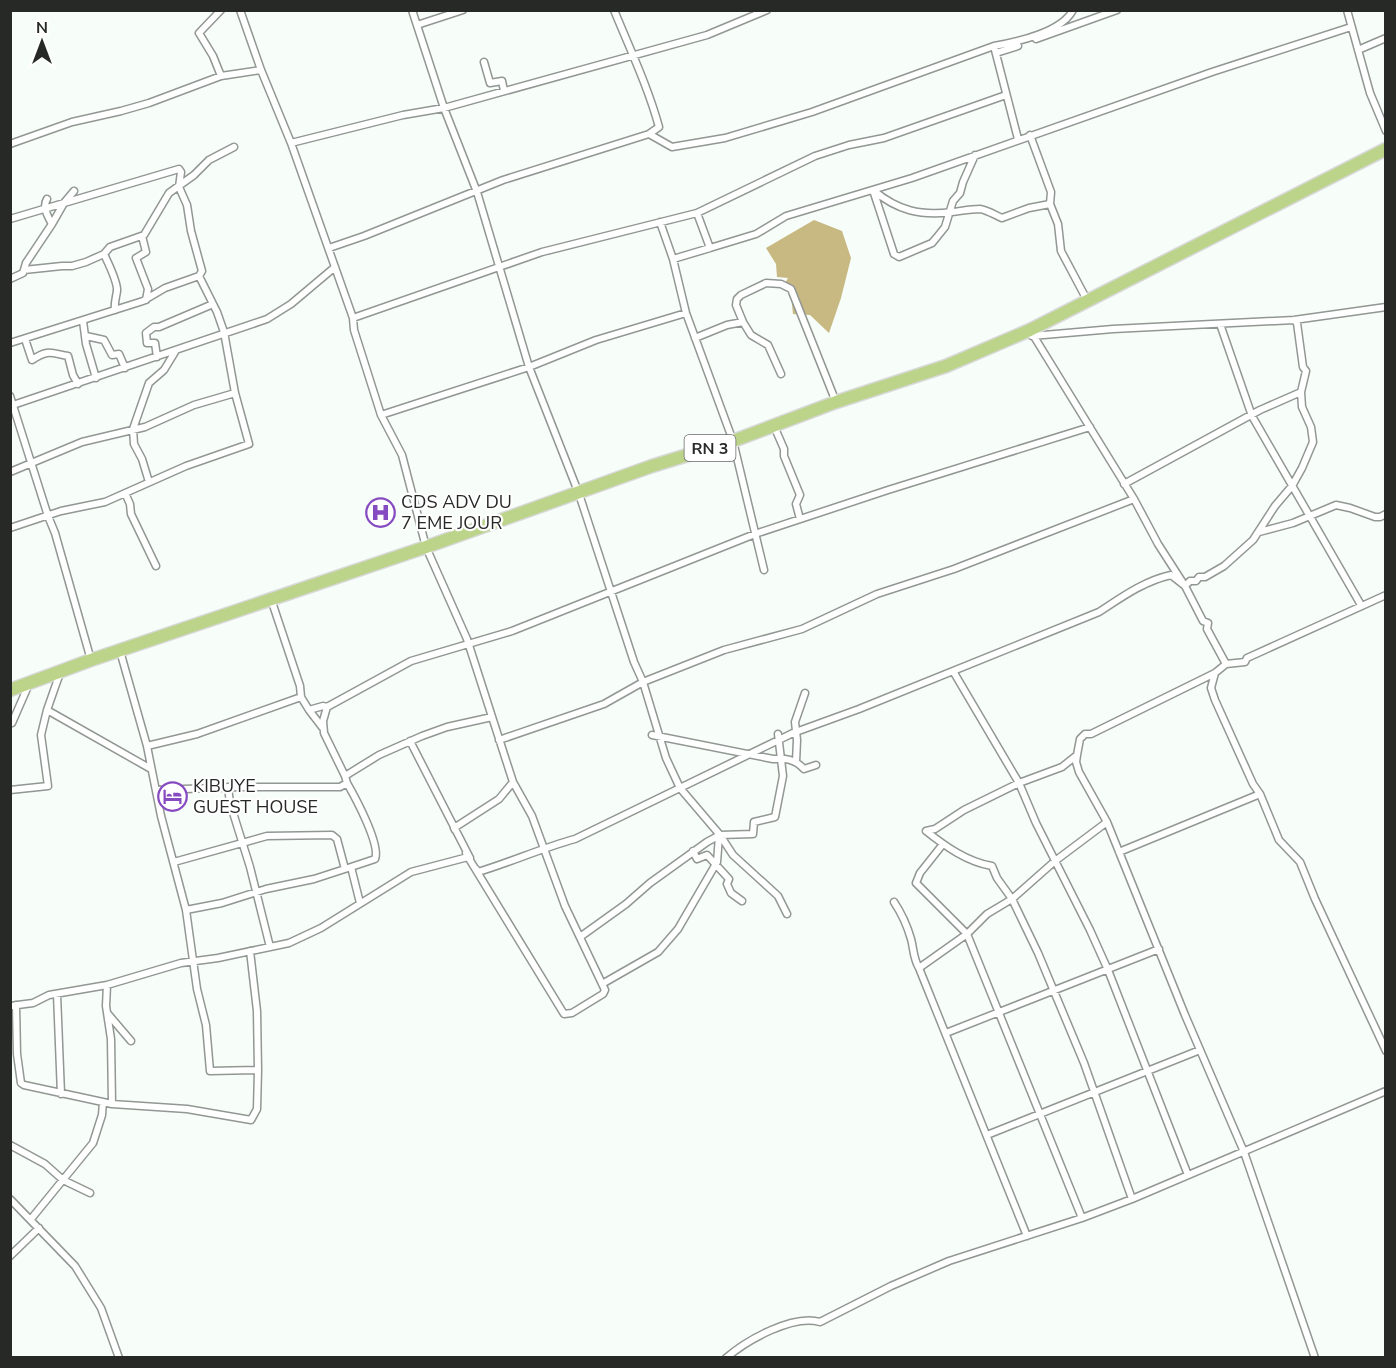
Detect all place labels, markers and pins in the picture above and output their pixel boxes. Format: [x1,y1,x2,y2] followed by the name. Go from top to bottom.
[401,490,512,535] place label: CDS ADV DU 7 EME JOUR
[364,496,396,528] hospital icon: CDS ADV DU 7 EME JOUR
[193,774,318,819] place label: KIBUYE GUEST HOUSE
[156,780,188,812] hotel icon: KIBUYE GUEST HOUSE

